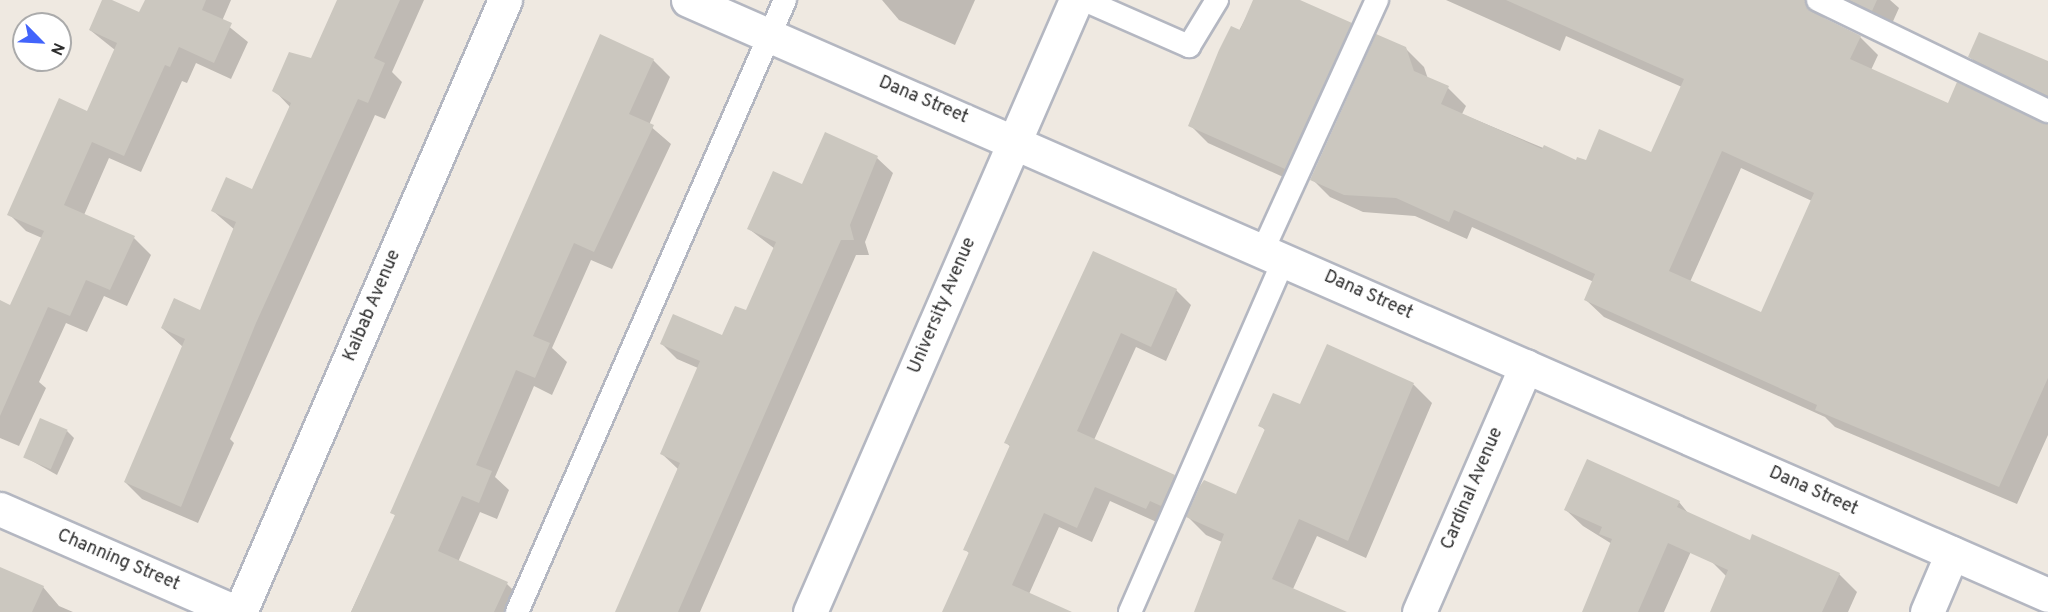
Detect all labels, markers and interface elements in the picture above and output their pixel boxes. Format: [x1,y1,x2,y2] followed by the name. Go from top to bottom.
[12,12,72,72] north arrow
[45,39,68,58] text: N
[875,72,971,130] street label: Dana Street
[904,234,982,378] street label: University Avenue
[340,247,406,365] street label: Kaibab Avenue
[1320,267,1416,325] street label: Dana Street
[1437,424,1509,554] street label: Cardinal Avenue
[1765,463,1861,521] street label: Dana Street
[54,525,182,597] street label: Channing Street

